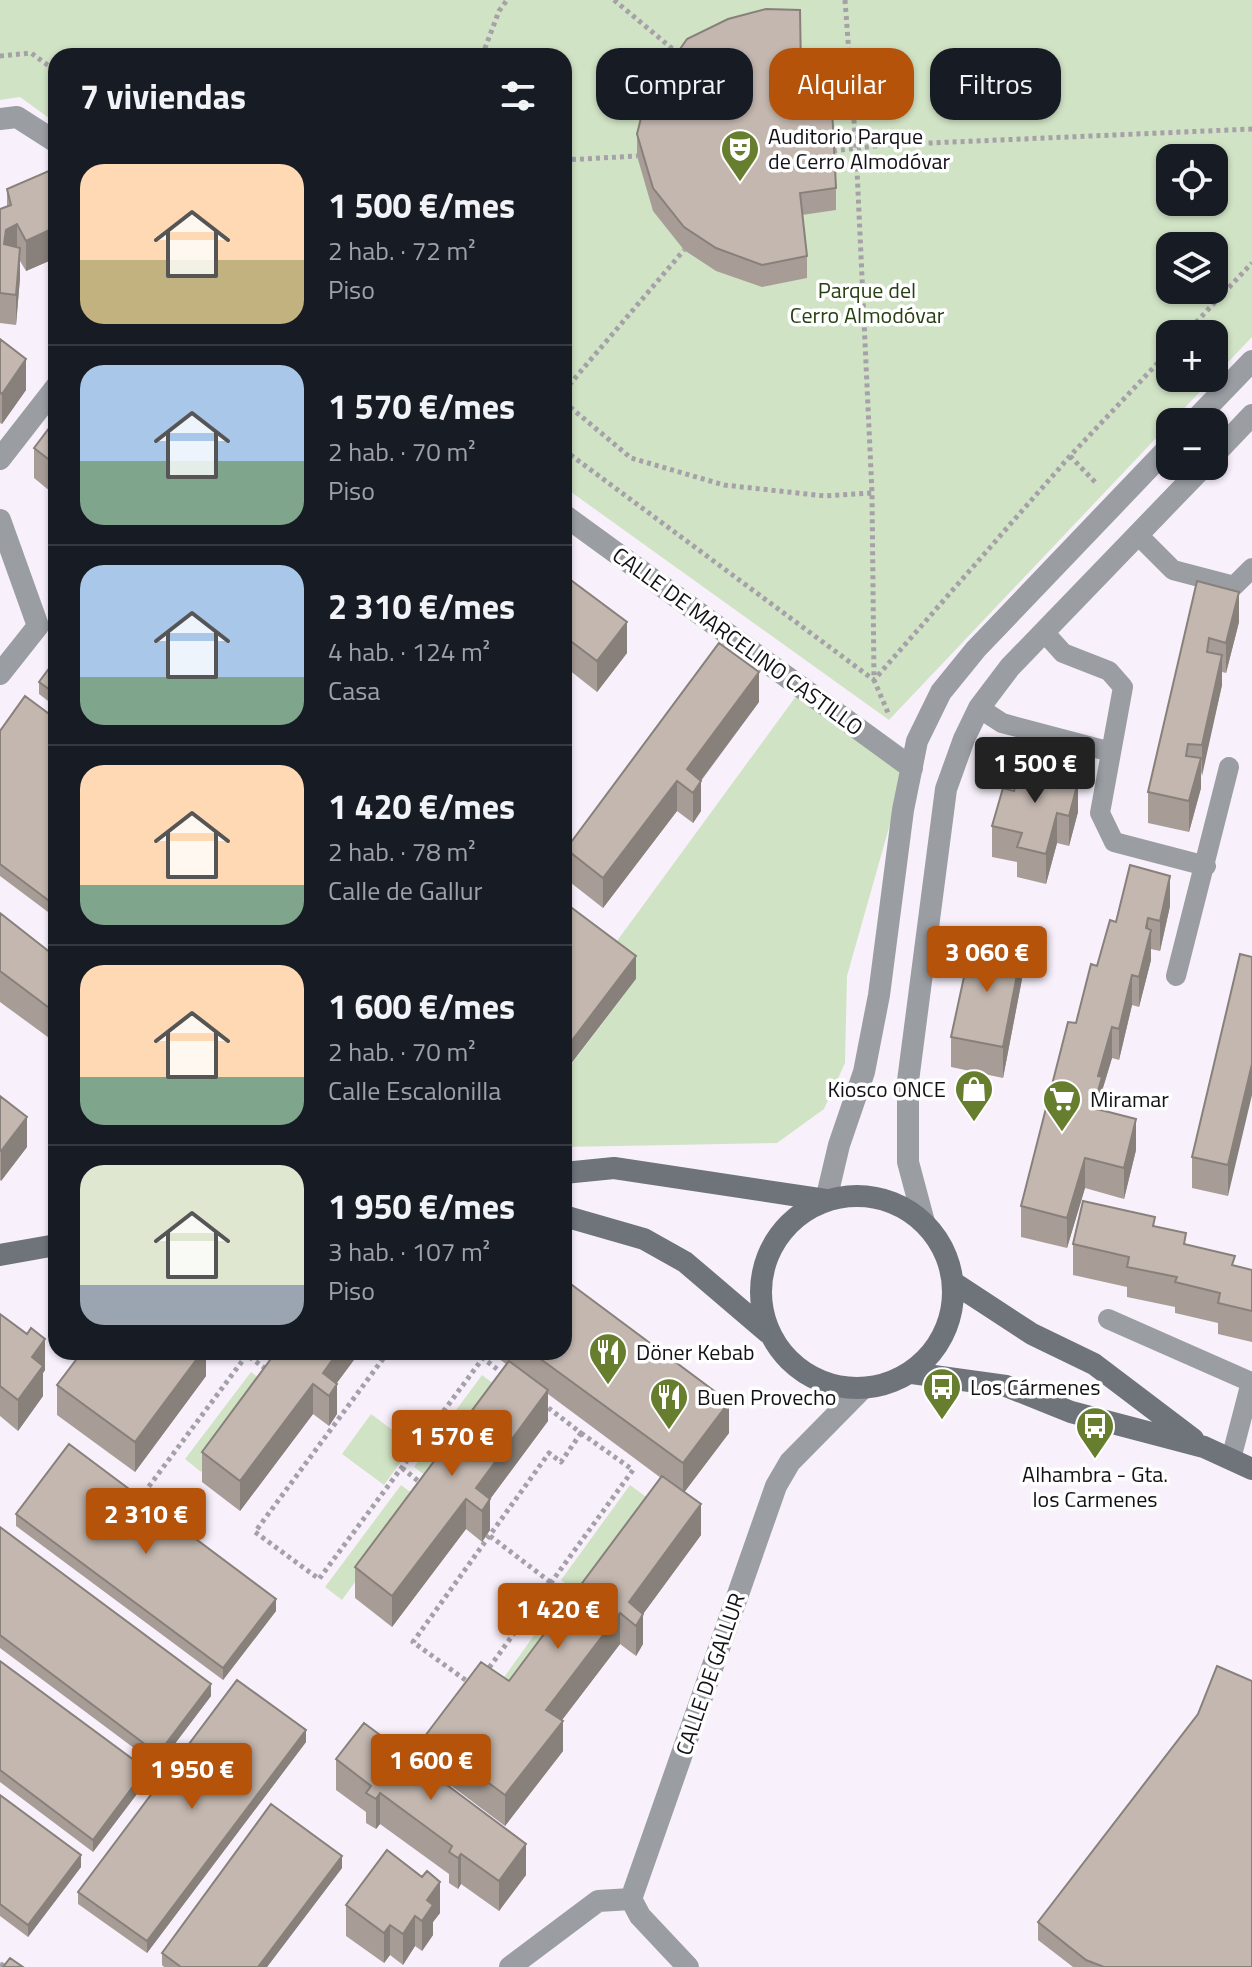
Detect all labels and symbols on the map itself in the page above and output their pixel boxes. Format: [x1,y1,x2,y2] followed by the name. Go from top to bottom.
[768,119,951,178] place label: Auditorio Parque de Cerro Almodóvar
[719,128,761,183] theatre icon: Auditorio Parque de Cerro Almodóvar
[790,273,945,332] park label: Parque del Cerro Almodóvar
[606,538,870,744] street label: CALLE DE MARCELINO CASTILLO
[961,737,1109,805] pin: 1 500 €
[913,926,1061,994] pin: 3 060 €
[953,1068,995,1123] shop icon: Kiosco ONCE
[827,1072,946,1106] place label: Kiosco ONCE
[1041,1078,1083,1133] supermarket icon: Miramar
[1090,1082,1169,1116] place label: Miramar
[587,1331,629,1386] restaurant icon: Döner Kebab
[636,1335,755,1369] place label: Döner Kebab
[921,1366,963,1421] bus stop icon: Los Cármenes
[970,1370,1100,1404] place label: Los Cármenes
[648,1376,690,1431] restaurant icon: Buen Provecho
[697,1380,836,1414] place label: Buen Provecho
[1074,1405,1116,1460] bus stop icon: Alhambra - Gta. los Carmenes
[378,1410,526,1478] pin: 1 570 €
[1022,1457,1168,1516] place label: Alhambra - Gta. los Carmenes
[72,1488,220,1556] pin: 2 310 €
[484,1583,632,1651] pin: 1 420 €
[666,1588,754,1760] street label: CALLE DE GALLUR
[357,1734,505,1802] pin: 1 600 €
[118,1743,266,1811] pin: 1 950 €

